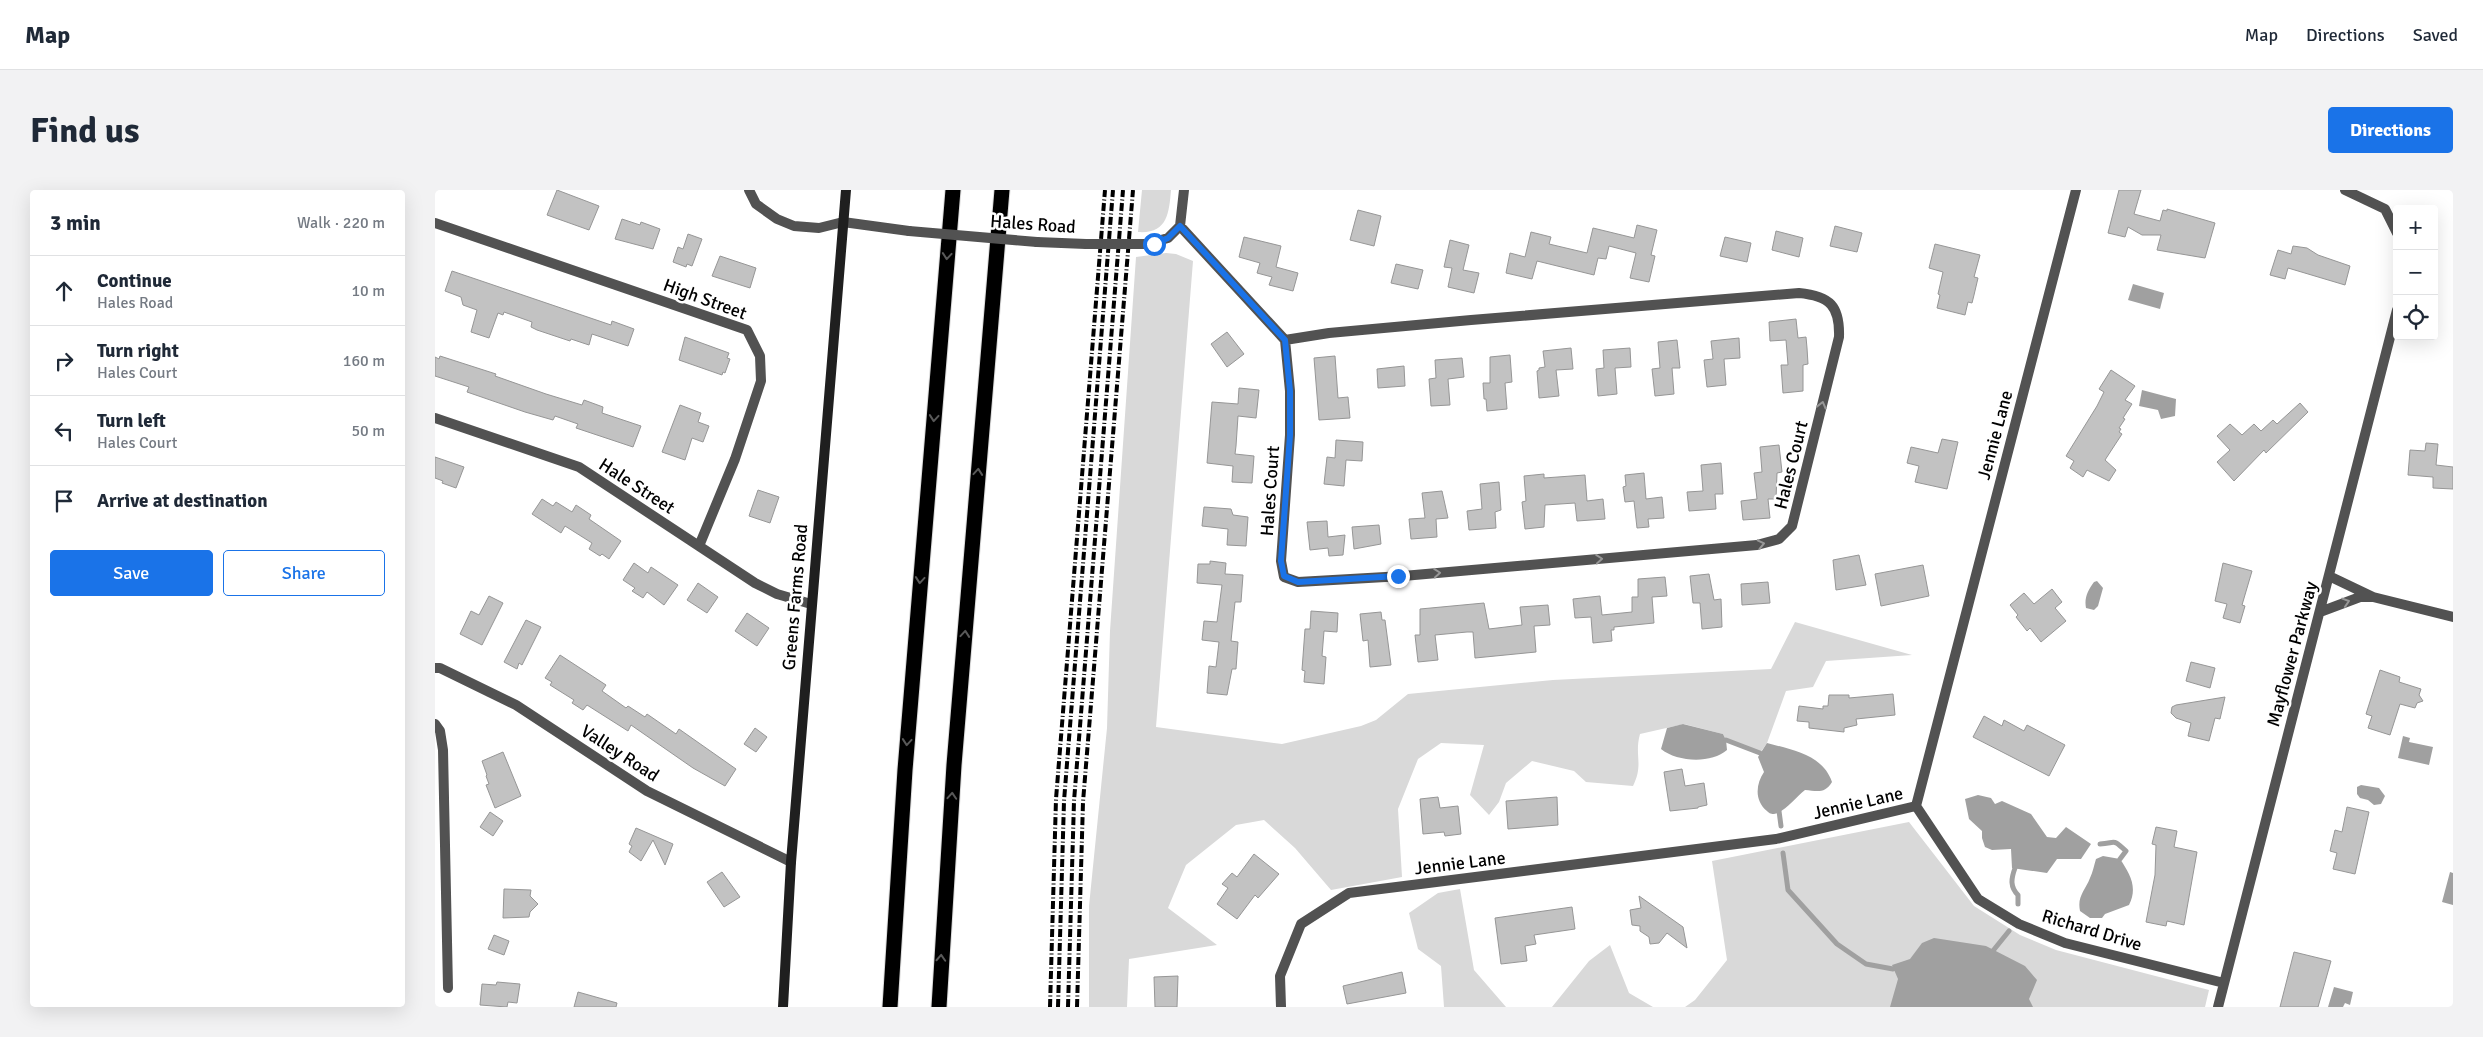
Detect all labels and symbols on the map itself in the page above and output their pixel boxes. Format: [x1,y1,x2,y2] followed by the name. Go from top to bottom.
[989,210,1077,238] street label: Hales Road
[1143,233,1166,256] route start
[942,252,953,260] one-way arrow
[660,274,750,324] street label: High Street
[1973,388,2017,482] street label: Jennie Lane
[1817,401,1827,409] one-way arrow
[928,414,939,422] one-way arrow
[1769,418,1813,512] street label: Hales Court
[1256,445,1284,537] street label: Hales Court
[595,453,679,519] street label: Hale Street
[972,468,983,476] one-way arrow
[778,523,812,671] street label: Greens Farms Road
[1756,539,1765,550] one-way arrow
[1595,554,1603,565] one-way arrow
[1387,565,1410,588] route end
[1433,568,1441,579] one-way arrow
[915,576,926,584] one-way arrow
[2262,578,2322,729] street label: Mayflower Parkway
[2341,598,2350,608] one-way arrow
[959,630,970,638] one-way arrow
[577,720,663,786] street label: Valley Road
[902,738,913,746] one-way arrow
[1811,782,1905,824] street label: Jennie Lane
[946,792,957,800] one-way arrow
[1413,846,1507,880] street label: Jennie Lane
[2039,904,2145,956] street label: Richard Drive
[936,954,947,962] one-way arrow

